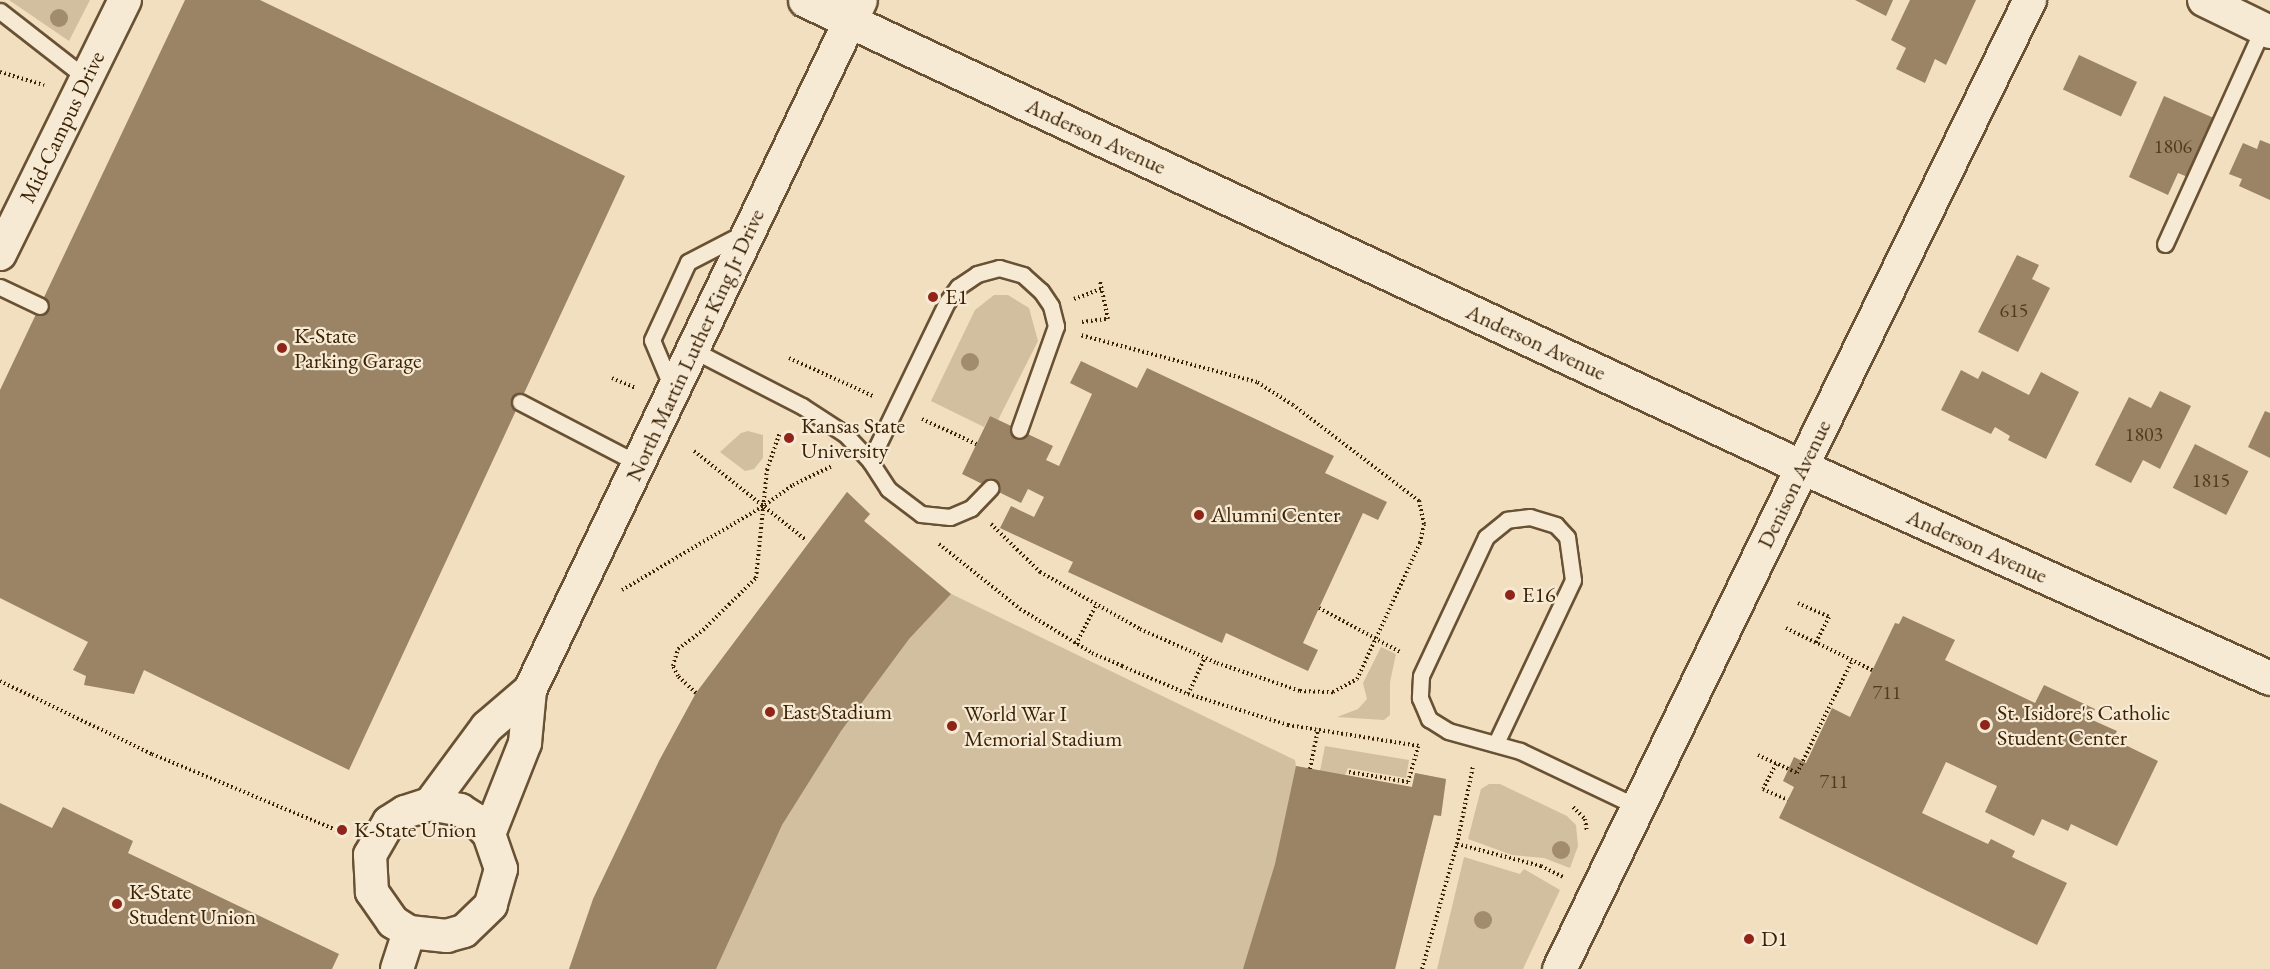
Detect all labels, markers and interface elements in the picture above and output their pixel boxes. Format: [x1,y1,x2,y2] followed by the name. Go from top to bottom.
[14,47,110,207] street label: Mid-Campus Drive
[1022,92,1170,180] street label: Anderson Avenue
[2154,134,2192,158] house number: 1806
[620,205,770,485] street label: North Martin Luther King Jr Drive
[945,284,968,310] place label: E1
[926,290,940,304] marker: E1
[1462,298,1610,386] street label: Anderson Avenue
[2000,298,2028,322] house number: 615
[294,322,422,374] place label: K-State Parking Garage
[275,341,289,355] marker: K-State Parking Garage
[801,412,905,464] place label: Kansas State University
[1752,416,1836,552] street label: Denison Avenue
[2125,422,2163,446] house number: 1803
[782,431,796,445] marker: Kansas State University
[2192,468,2230,492] house number: 1815
[1211,502,1340,528] place label: Alumni Center
[1903,503,2051,589] street label: Anderson Avenue
[1192,508,1206,522] marker: Alumni Center
[1522,582,1556,608] place label: E16
[1503,588,1517,602] marker: E16
[1873,680,1901,704] house number: 711
[782,699,892,725] place label: East Stadium
[1997,699,2170,750] place label: St. Isidore's Catholic Student Center
[964,700,1122,752] place label: World War I Memorial Stadium
[763,705,777,719] marker: East Stadium
[1978,718,1992,732] marker: St. Isidore's Catholic Student Center
[945,719,959,733] marker: World War I Memorial Stadium
[1820,769,1848,793] house number: 711
[354,817,477,843] place label: K-State Union
[335,823,349,837] marker: K-State Union
[129,878,256,930] place label: K-State Student Union
[110,897,124,911] marker: K-State Student Union
[1761,926,1788,952] place label: D1
[1742,932,1756,946] marker: D1

